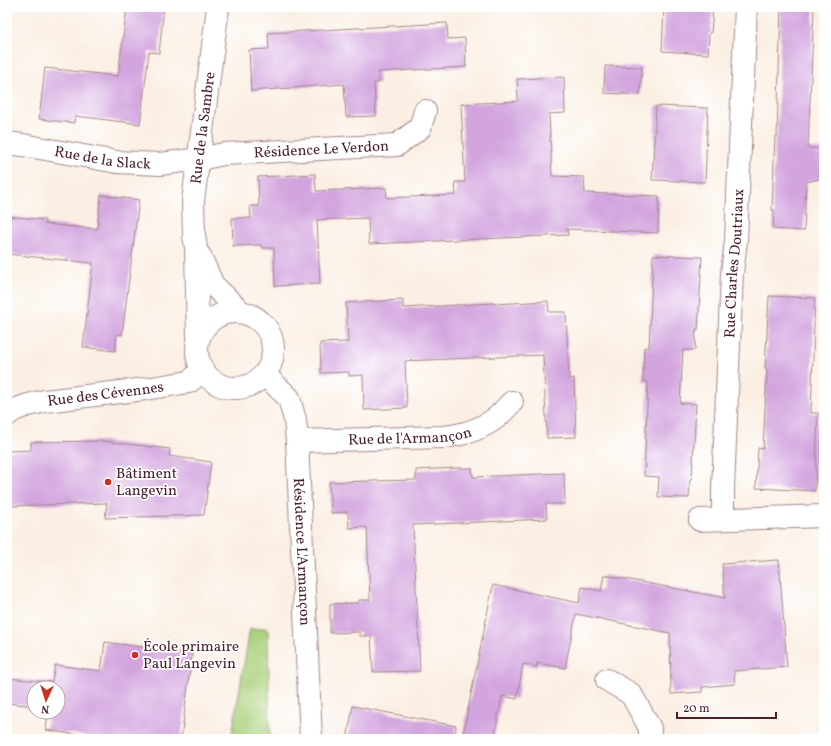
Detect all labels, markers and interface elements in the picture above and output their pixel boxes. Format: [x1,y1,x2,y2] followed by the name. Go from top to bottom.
[186,71,222,185] street label: Rue de la Sambre
[253,136,390,164] street label: Résidence Le Verdon
[53,142,151,176] street label: Rue de la Slack
[720,188,750,338] street label: Rue Charles Doutriaux
[46,377,166,413] street label: Rue des Cévennes
[348,423,475,452] street label: Rue de l'Armançon
[116,464,177,502] place label: Bâtiment Langevin
[103,477,113,487] marker: Bâtiment Langevin
[287,477,315,626] street label: Résidence L'Armançon
[143,637,239,675] place label: École primaire Paul Langevin
[130,650,140,660] marker: École primaire Paul Langevin
[26,680,66,720] north arrow
[677,694,776,720] scale bar
[41,701,50,716] text: N
[683,701,710,717] text: 20 m

